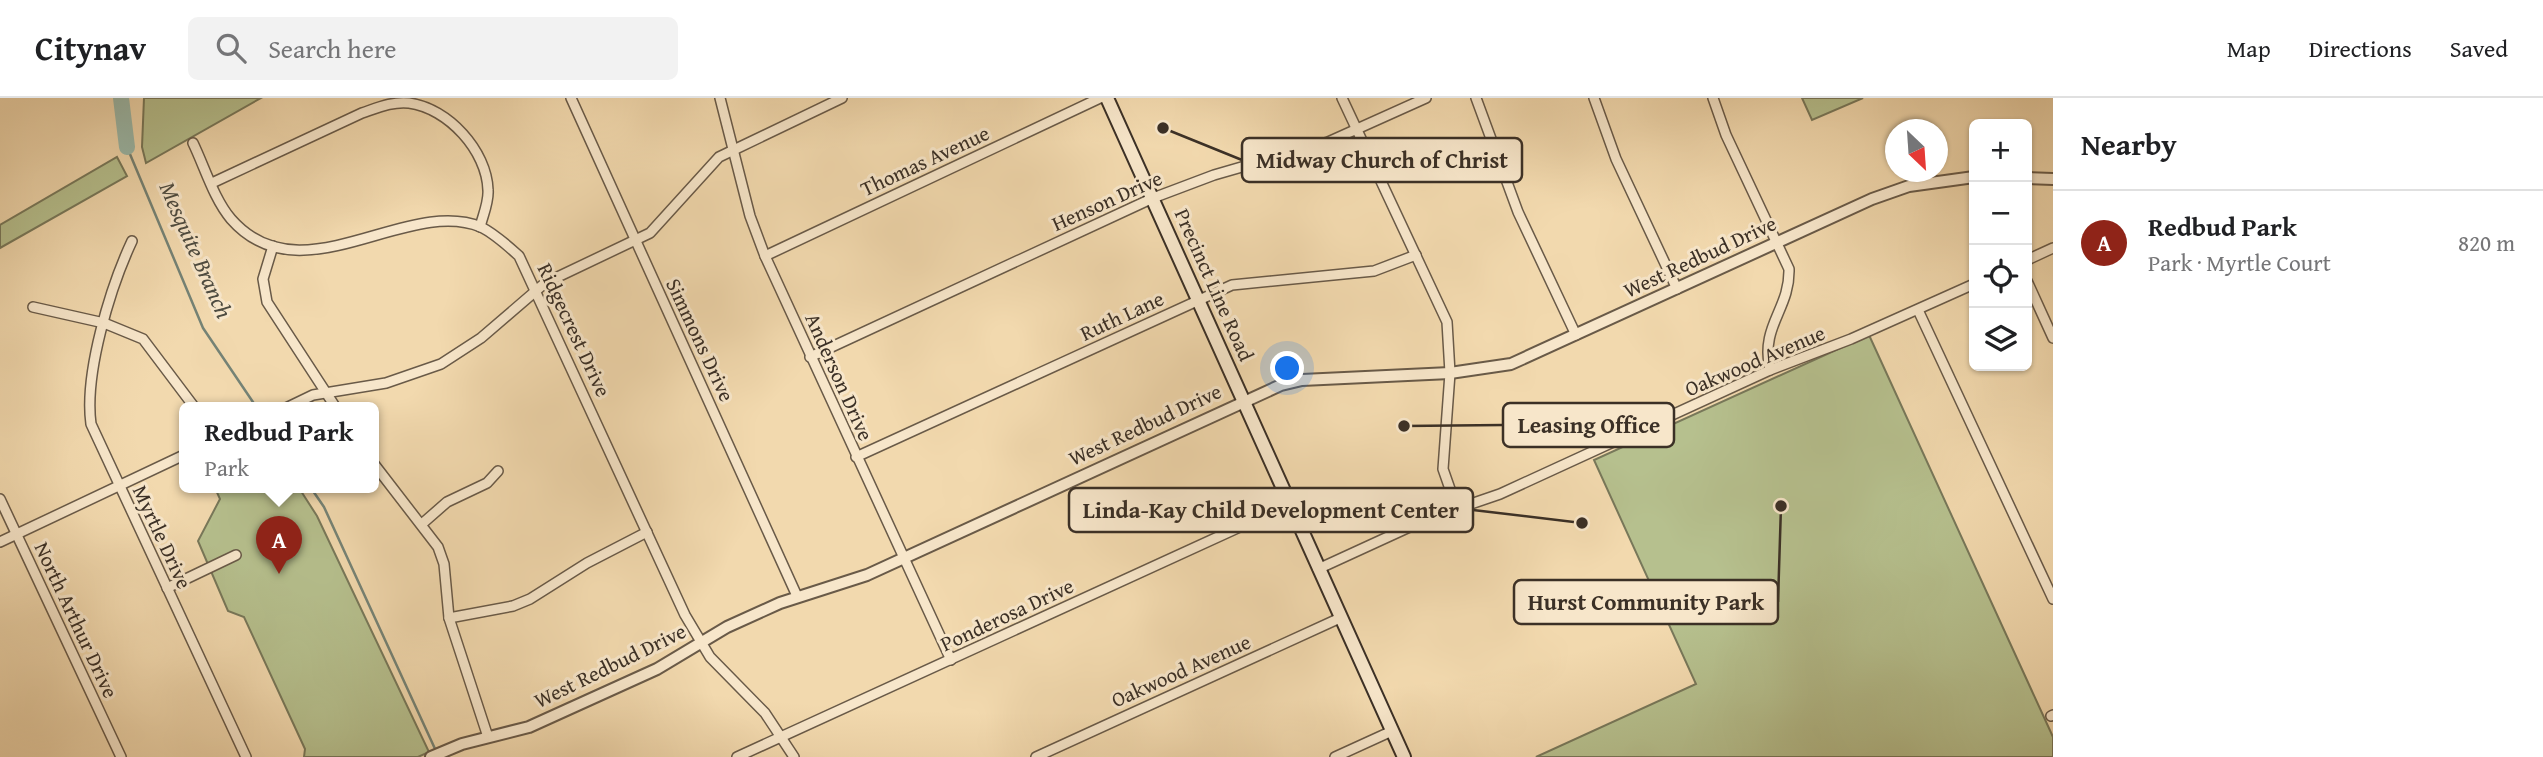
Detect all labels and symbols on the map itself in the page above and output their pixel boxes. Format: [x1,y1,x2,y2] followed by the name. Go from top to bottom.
[855,117,994,204] street label: Thomas Avenue
[1885,119,1948,182] north arrow
[1242,138,1522,182] callout: Midway Church of Christ
[1256,143,1508,176] text: Midway Church of Christ
[1047,162,1167,239] street label: Henson Drive
[152,176,241,324] water label: Mesquite Branch
[1167,204,1262,367] street label: Precinct Line Road
[1618,207,1782,306] street label: West Redbud Drive
[530,258,619,402] street label: Ridgecrest Drive
[658,273,743,407] street label: Simmons Drive
[1075,283,1169,348] street label: Ruth Lane
[797,308,882,446] street label: Anderson Drive
[1680,317,1830,404] street label: Oakwood Avenue
[1270,351,1304,385] your location
[1063,375,1227,474] street label: West Redbud Drive
[1503,403,1674,447] callout: Leasing Office
[1518,408,1660,441] text: Leasing Office
[125,480,200,594] street label: Myrtle Drive
[1069,488,1473,532] callout: Linda-Kay Child Development Center
[1083,493,1460,526] text: Linda-Kay Child Development Center
[256,516,302,574] pin: A
[27,537,126,703] street label: North Arthur Drive
[935,570,1079,659] street label: Ponderosa Drive
[1514,580,1778,624] callout: Hurst Community Park
[1528,585,1765,618] text: Hurst Community Park
[529,615,691,716] street label: West Redbud Drive
[1106,626,1256,715] street label: Oakwood Avenue

